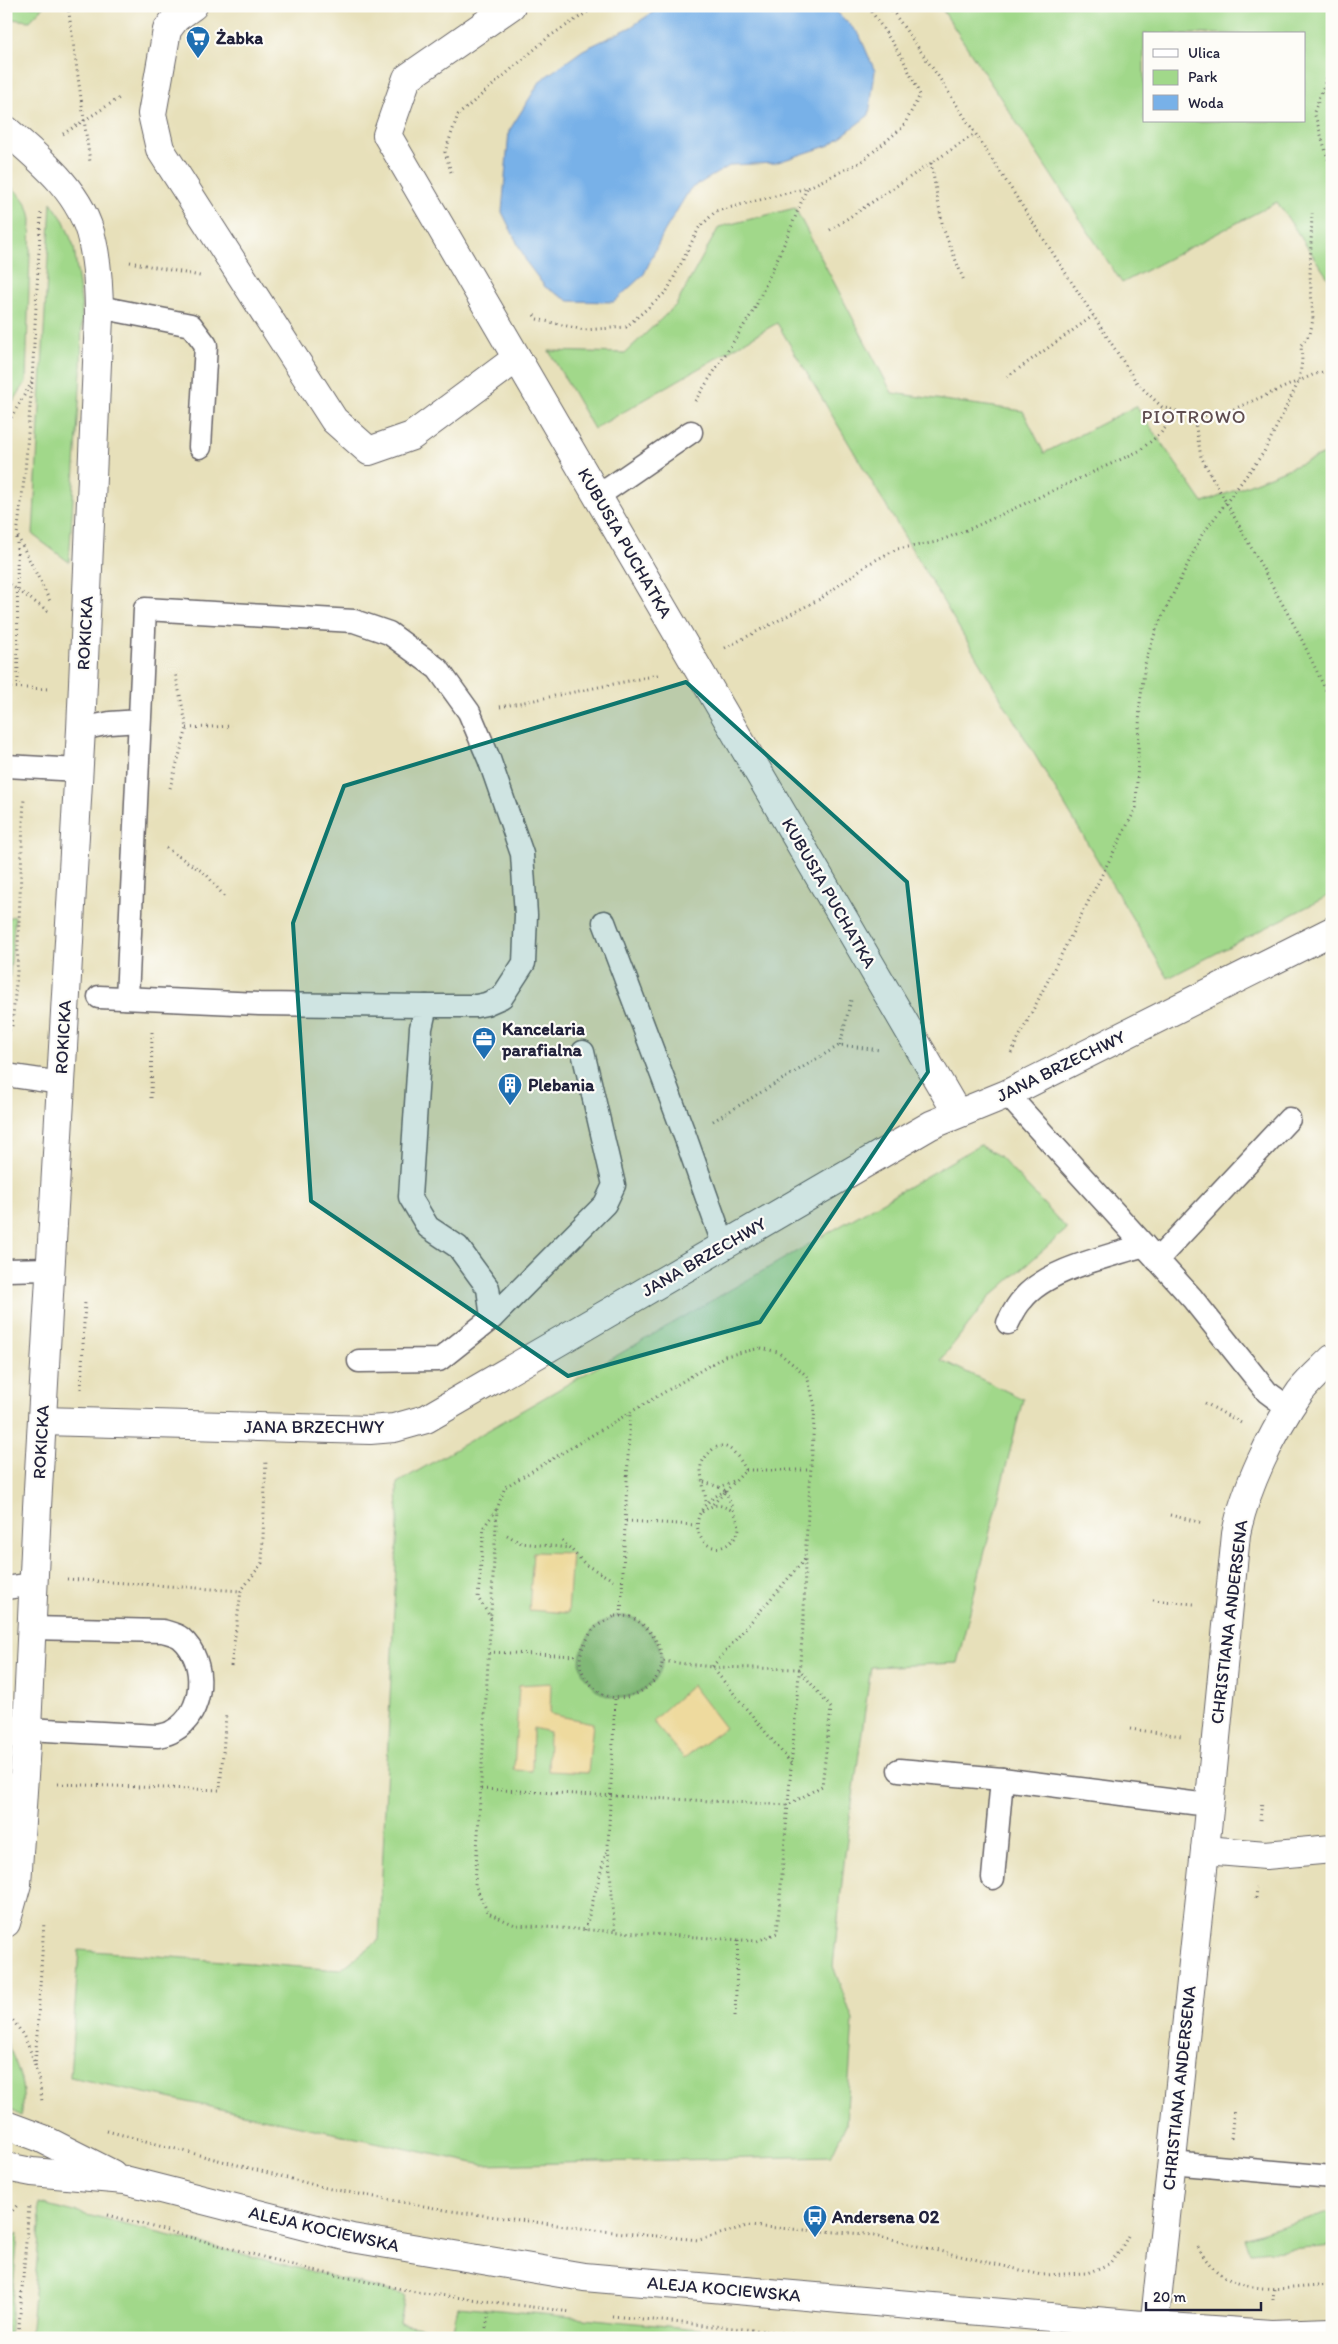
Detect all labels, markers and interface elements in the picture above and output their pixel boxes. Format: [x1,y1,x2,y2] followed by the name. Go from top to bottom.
[185,25,211,59] supermarket icon: Żabka
[216,27,263,49] place label: Żabka
[1143,32,1306,122] legend
[1188,44,1221,62] text: Ulica
[1188,68,1218,86] text: Park
[1188,94,1224,112] text: Woda
[1141,405,1247,428] district label: PIOTROWO
[573,464,677,622] street label: KUBUSIA PUCHATKA
[72,595,98,671] street label: ROKICKA
[777,814,881,972] street label: KUBUSIA PUCHATKA
[50,999,76,1075] street label: ROKICKA
[501,1018,585,1061] place label: Kancelaria parafialna
[993,1025,1130,1107] street label: JANA BRZECHWY
[471,1026,497,1060] office icon: Kancelaria parafialna
[497,1072,523,1106] building icon: Plebania
[528,1074,595,1096] place label: Plebania
[638,1212,771,1302] street label: JANA BRZECHWY
[28,1404,54,1480] street label: ROKICKA
[244,1416,385,1438] street label: JANA BRZECHWY
[1206,1518,1253,1725] street label: CHRISTIANA ANDERSENA
[1157,1984,1201,2191] street label: CHRISTIANA ANDERSENA
[247,2201,402,2257] street label: ALEJA KOCIEWSKA
[802,2204,828,2238] bus stop icon: Andersena 02
[831,2206,940,2228] place label: Andersena 02
[646,2271,802,2307] street label: ALEJA KOCIEWSKA
[1146,2279,1260,2311] scale bar
[1153,2288,1187,2306] text: 20 m

